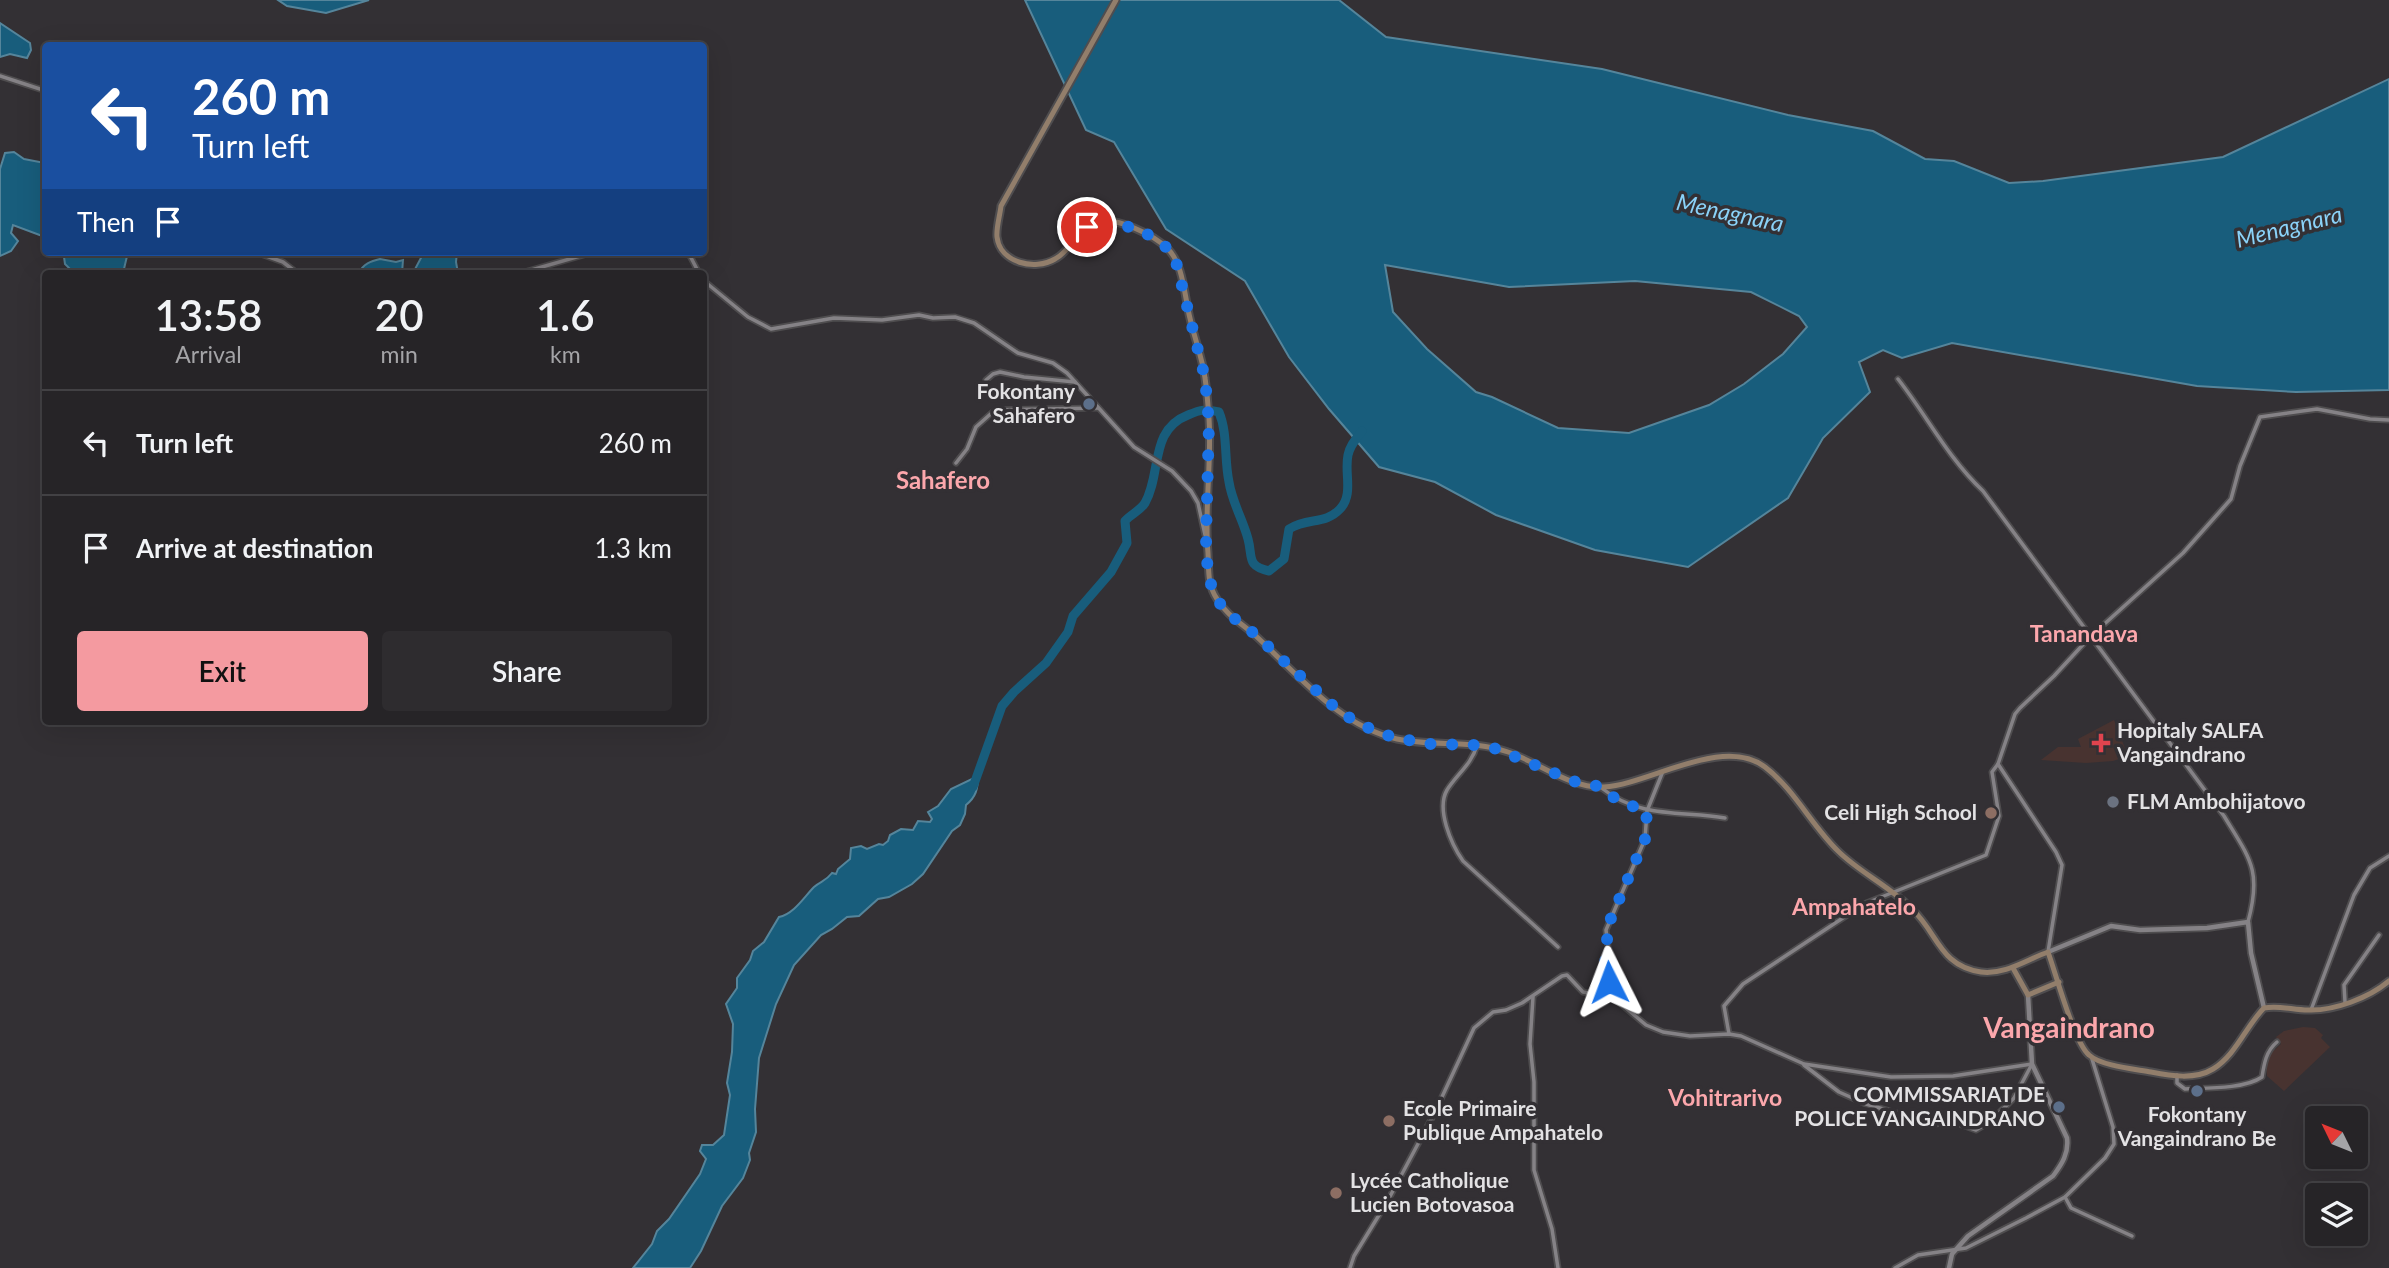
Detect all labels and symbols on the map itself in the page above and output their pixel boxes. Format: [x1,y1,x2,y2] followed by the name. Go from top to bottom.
[1674,187,1786,237] water label: Menagnara
[1057,197,1117,257] pin
[2233,199,2345,253] water label: Menagnara
[976,378,1076,427] place label: Fokontany Sahafero
[1081,396,1097,412] marker: Fokontany Sahafero
[896,465,990,494] district label: Sahafero
[2030,619,2138,647] district label: Tanandava
[2116,717,2264,766] place label: Hopitaly SALFA Vangaindrano
[2091,733,2111,753] marker: Hopitaly SALFA Vangaindrano
[2127,788,2305,813] place label: FLM Ambohijatovo
[2105,794,2121,810] marker: FLM Ambohijatovo
[1824,799,1977,824] place label: Celi High School
[1983,805,1999,821] marker: Celi High School
[1791,892,1916,920] district label: Ampahatelo
[1572,945,1646,1019] position arrow
[1982,1010,2155,1044] district label: Vangaindrano
[1794,1081,2045,1130] place label: COMMISSARIAT DE POLICE VANGAINDRANO
[1667,1083,1782,1111] district label: Vohitrarivo
[2189,1083,2205,1099] marker: Fokontany Vangaindrano Be
[1403,1095,1603,1144] place label: Ecole Primaire Publique Ampahatelo
[2051,1099,2067,1115] marker: COMMISSARIAT DE POLICE VANGAINDRANO
[2117,1101,2276,1150] place label: Fokontany Vangaindrano Be
[2305,1106,2368,1169] north arrow
[1381,1113,1397,1129] marker: Ecole Primaire Publique Ampahatelo
[1350,1167,1514,1216] place label: Lycée Catholique Lucien Botovasoa
[1328,1185,1344,1201] marker: Lycée Catholique Lucien Botovasoa

